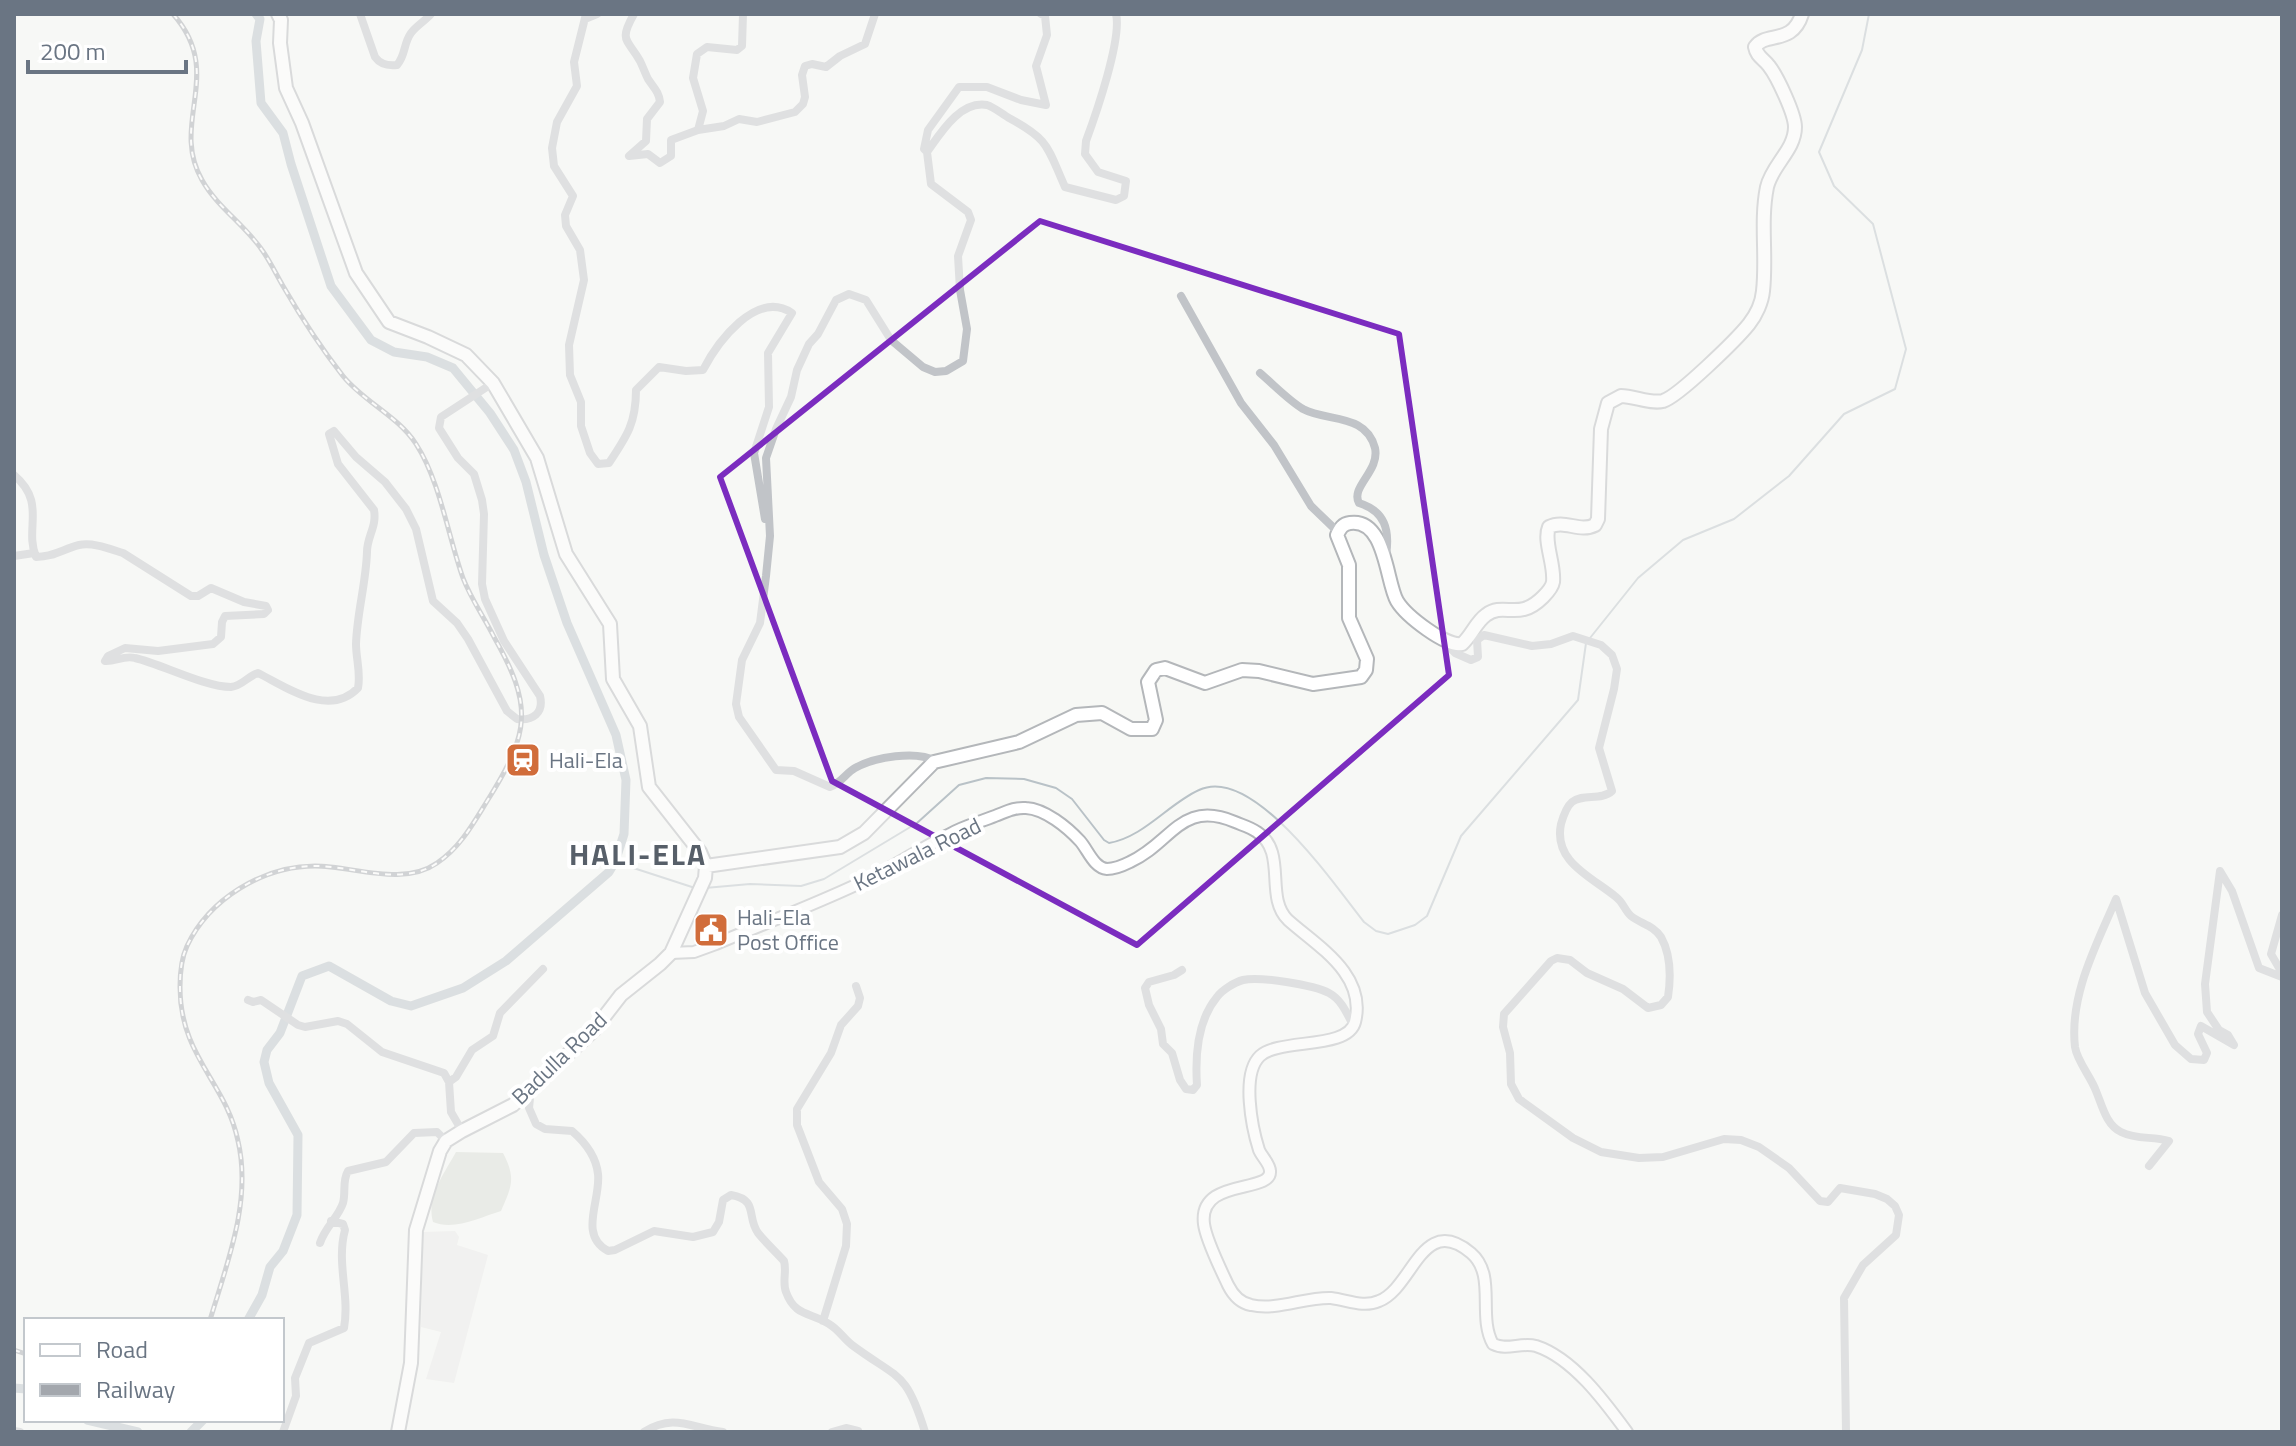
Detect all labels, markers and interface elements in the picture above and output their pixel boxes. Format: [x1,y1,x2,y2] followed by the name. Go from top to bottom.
[28,24,186,74] scale bar
[40,33,106,69] text: 200 m
[504,741,542,779] station icon: Hali-Ela
[549,743,623,777] place label: Hali-Ela
[847,808,987,900] street label: Ketawala Road
[569,831,707,877] district label: HALI-ELA
[737,900,839,959] place label: Hali-Ela Post Office
[692,911,730,949] public building icon: Hali-Ela Post Office
[503,1004,615,1112] street label: Badulla Road
[24,1318,284,1422] legend
[96,1331,148,1367] text: Road
[96,1371,176,1407] text: Railway

